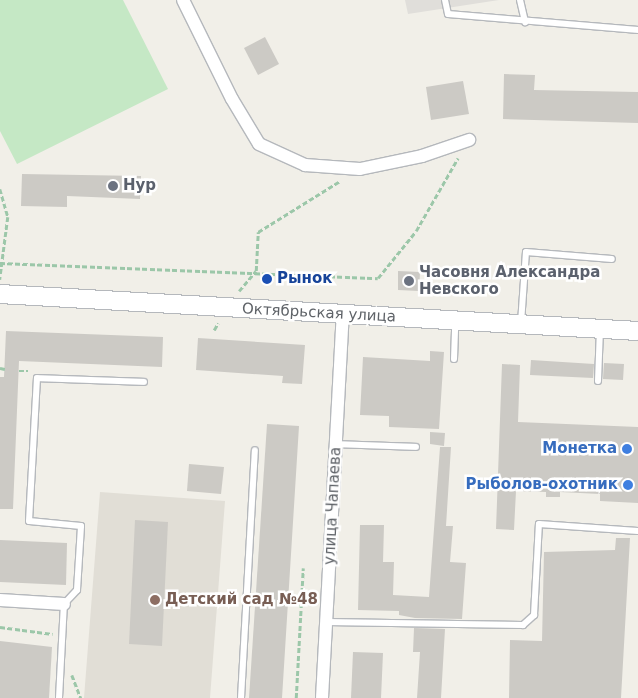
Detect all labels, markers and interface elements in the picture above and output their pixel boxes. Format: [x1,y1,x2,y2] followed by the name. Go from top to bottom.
[123,177,156,195] place label: Нур
[107,180,119,192] marker: Нур
[419,263,600,298] place label: Часовня Александра Невского
[277,270,332,288] place label: Рынок
[261,273,273,285] marker: Рынок
[403,275,415,287] marker: Часовня Александра Невского
[242,300,396,326] street label: Октябрьская улица
[542,440,617,458] place label: Монетка
[621,443,633,455] marker: Монетка
[321,447,345,565] street label: улица Чапаева
[466,476,618,494] place label: Рыболов-охотник
[622,479,634,491] marker: Рыболов-охотник
[165,591,318,609] place label: Детский сад №48
[149,594,161,606] marker: Детский сад №48

